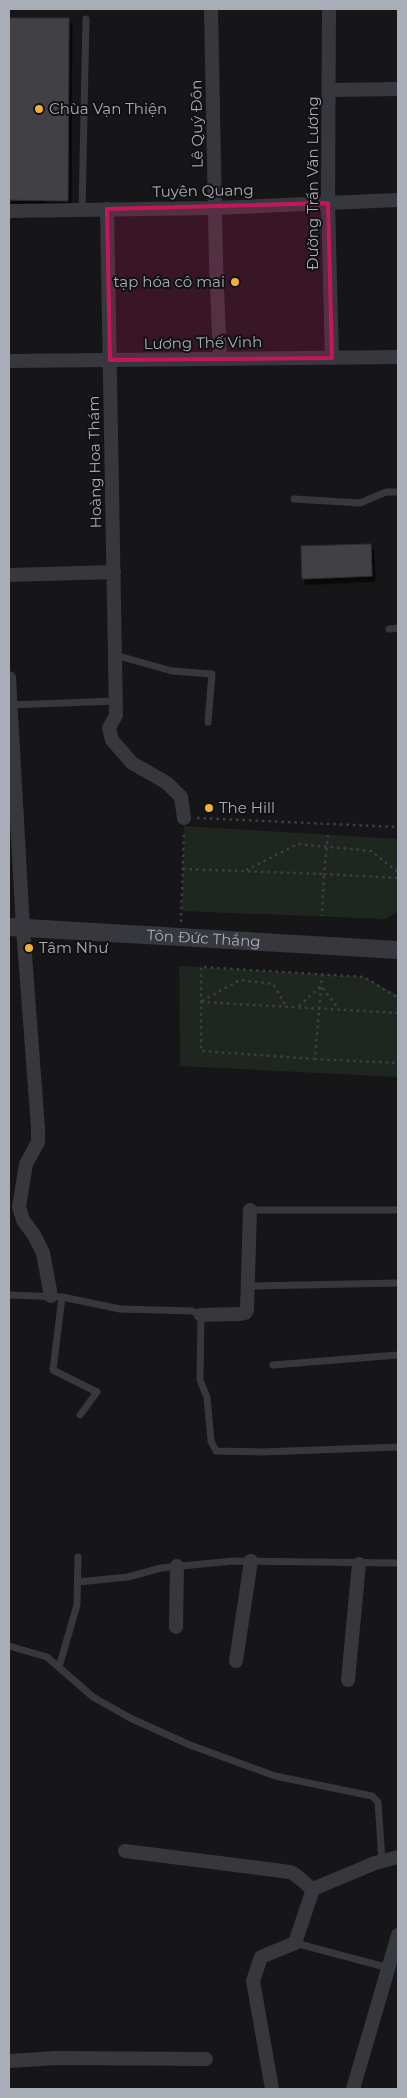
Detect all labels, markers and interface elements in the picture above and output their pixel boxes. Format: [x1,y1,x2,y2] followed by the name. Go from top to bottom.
[186,80,207,168] street label: Lê Quý Đôn
[303,96,322,270] street label: Đường Trần Văn Lương
[49,99,167,118] place label: Chùa Vạn Thiện
[33,103,45,115] marker: Chùa Vạn Thiện
[152,180,254,201] street label: Tuyên Quang
[114,272,225,291] place label: tạp hóa cô mai
[229,276,241,288] marker: tạp hóa cô mai
[144,332,262,353] street label: Lương Thế Vinh
[84,396,105,528] street label: Hoàng Hoa Thám
[219,798,275,817] place label: The Hill
[203,802,215,814] marker: The Hill
[146,925,261,951] street label: Tôn Đức Thắng
[39,938,108,957] place label: Tâm Như
[23,942,35,954] marker: Tâm Như

